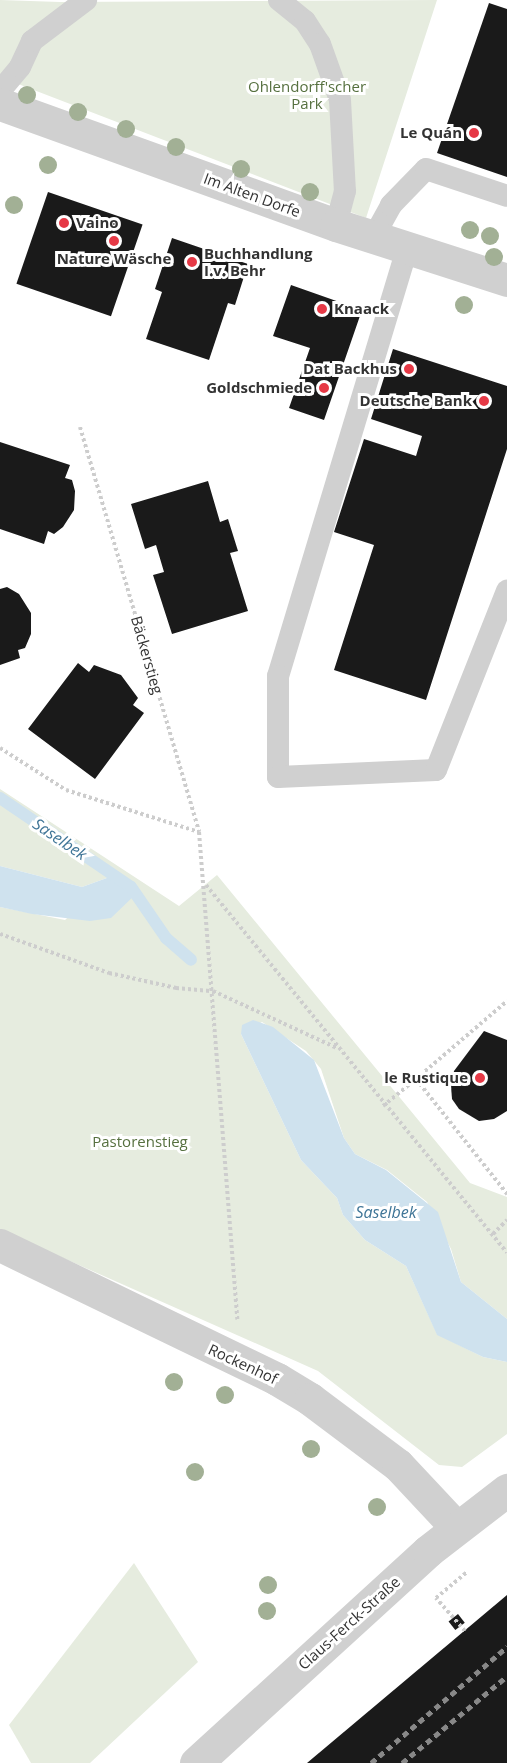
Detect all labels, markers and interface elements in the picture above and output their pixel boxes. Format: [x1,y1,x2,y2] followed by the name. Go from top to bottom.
[248,77,366,112] park label: Ohlendorff'scher Park
[400,124,462,142] place label: Le Quán
[467,126,481,140] marker: Le Quán
[201,169,303,221] street label: Im Alten Dorfe
[76,214,119,232] place label: Vaino
[57,216,71,230] marker: Vaino
[107,234,121,248] marker: Nature Wäsche
[204,244,313,279] place label: Buchhandlung I.v. Behr
[57,250,171,268] place label: Nature Wäsche
[185,255,199,269] marker: Buchhandlung I.v. Behr
[334,300,389,318] place label: Knaack
[315,302,329,316] marker: Knaack
[303,360,397,378] place label: Dat Backhus
[402,362,416,376] marker: Dat Backhus
[206,379,312,397] place label: Goldschmiede
[317,381,331,395] marker: Goldschmiede
[360,392,472,410] place label: Deutsche Bank
[477,394,491,408] marker: Deutsche Bank
[127,614,167,696] street label: Bäckerstieg
[29,814,91,864] water label: Saselbek
[384,1069,468,1087] place label: le Rustique
[473,1071,487,1085] marker: le Rustique
[92,1133,188,1151] park label: Pastorenstieg
[355,1202,417,1222] water label: Saselbek
[206,1340,280,1388] street label: Rockenhof
[294,1573,404,1673] street label: Claus-Ferck-Straße

